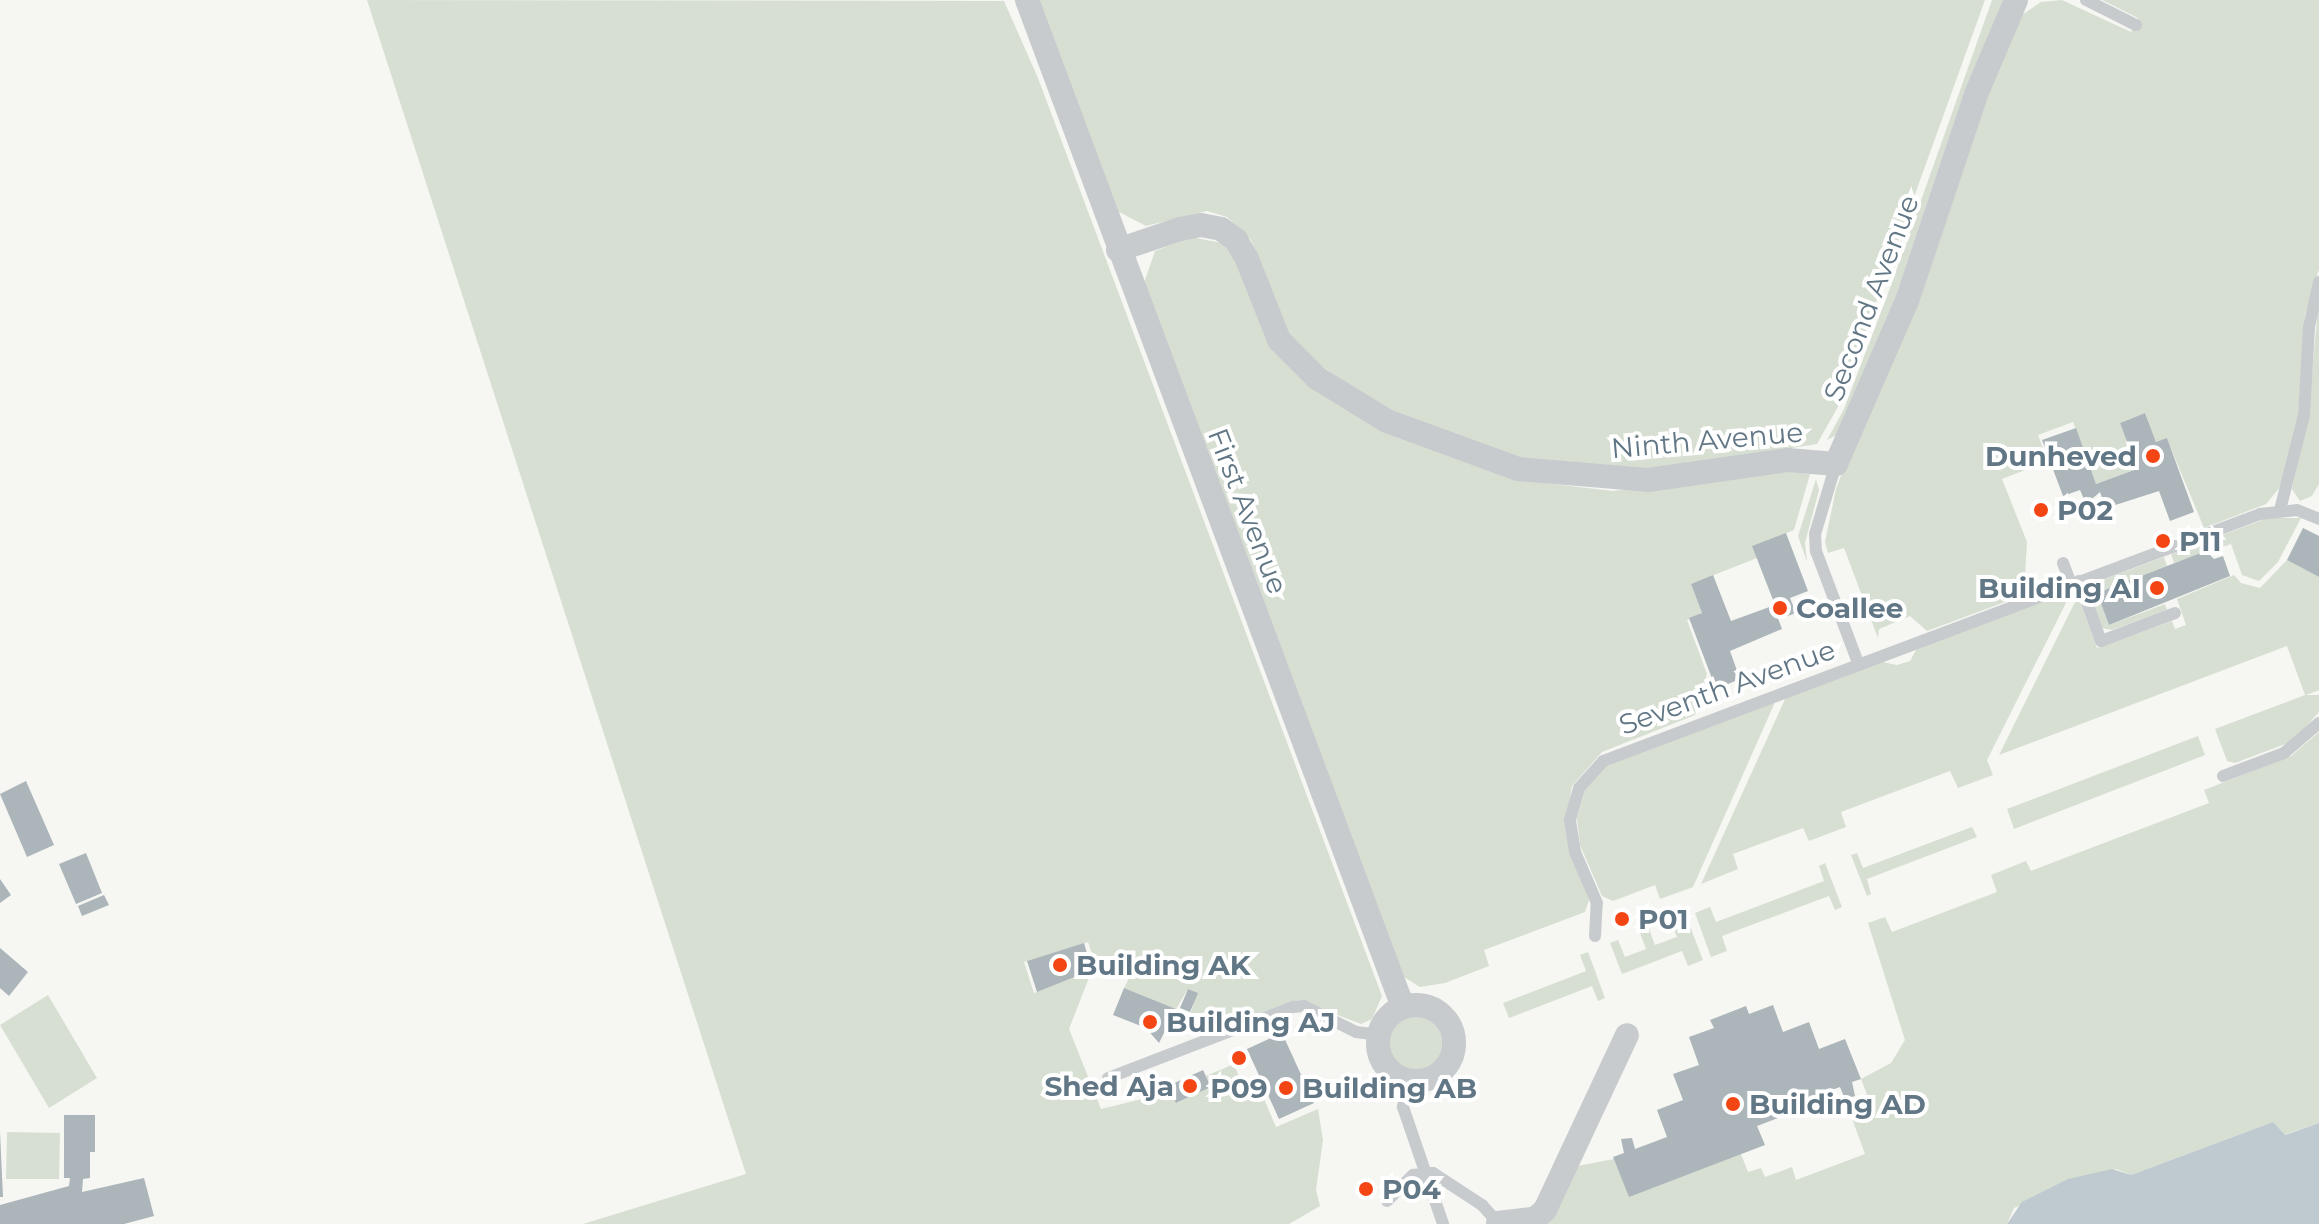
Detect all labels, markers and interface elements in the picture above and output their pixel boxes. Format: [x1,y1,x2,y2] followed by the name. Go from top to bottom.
[1816,190,1926,406] street label: Second Avenue
[1610,415,1804,465] street label: Ninth Avenue
[1201,424,1295,598] street label: First Avenue
[1985,439,2137,473] place label: Dunheved
[2144,447,2162,465] marker: Dunheved
[2057,493,2113,527] place label: P02
[2032,501,2050,519] marker: P02
[2179,524,2221,558] place label: P11
[2154,532,2172,550] marker: P11
[1978,571,2141,605] place label: Building AI
[2148,579,2166,597] marker: Building AI
[1796,591,1903,625] place label: Coallee
[1771,599,1789,617] marker: Coallee
[1614,632,1840,742] street label: Seventh Avenue
[1638,902,1688,936] place label: P01
[1613,910,1631,928] marker: P01
[1076,948,1250,982] place label: Building AK
[1051,956,1069,974] marker: Building AK
[1166,1005,1335,1039] place label: Building AJ
[1141,1013,1159,1031] marker: Building AJ
[1230,1049,1248,1067] marker: P09
[1044,1069,1174,1103] place label: Shed Aja
[1210,1071,1268,1105] place label: P09
[1302,1071,1477,1105] place label: Building AB
[1181,1077,1199,1095] marker: Shed Aja
[1277,1079,1295,1097] marker: Building AB
[1749,1087,1926,1121] place label: Building AD
[1724,1095,1742,1113] marker: Building AD
[1382,1172,1441,1206] place label: P04
[1357,1180,1375,1198] marker: P04

